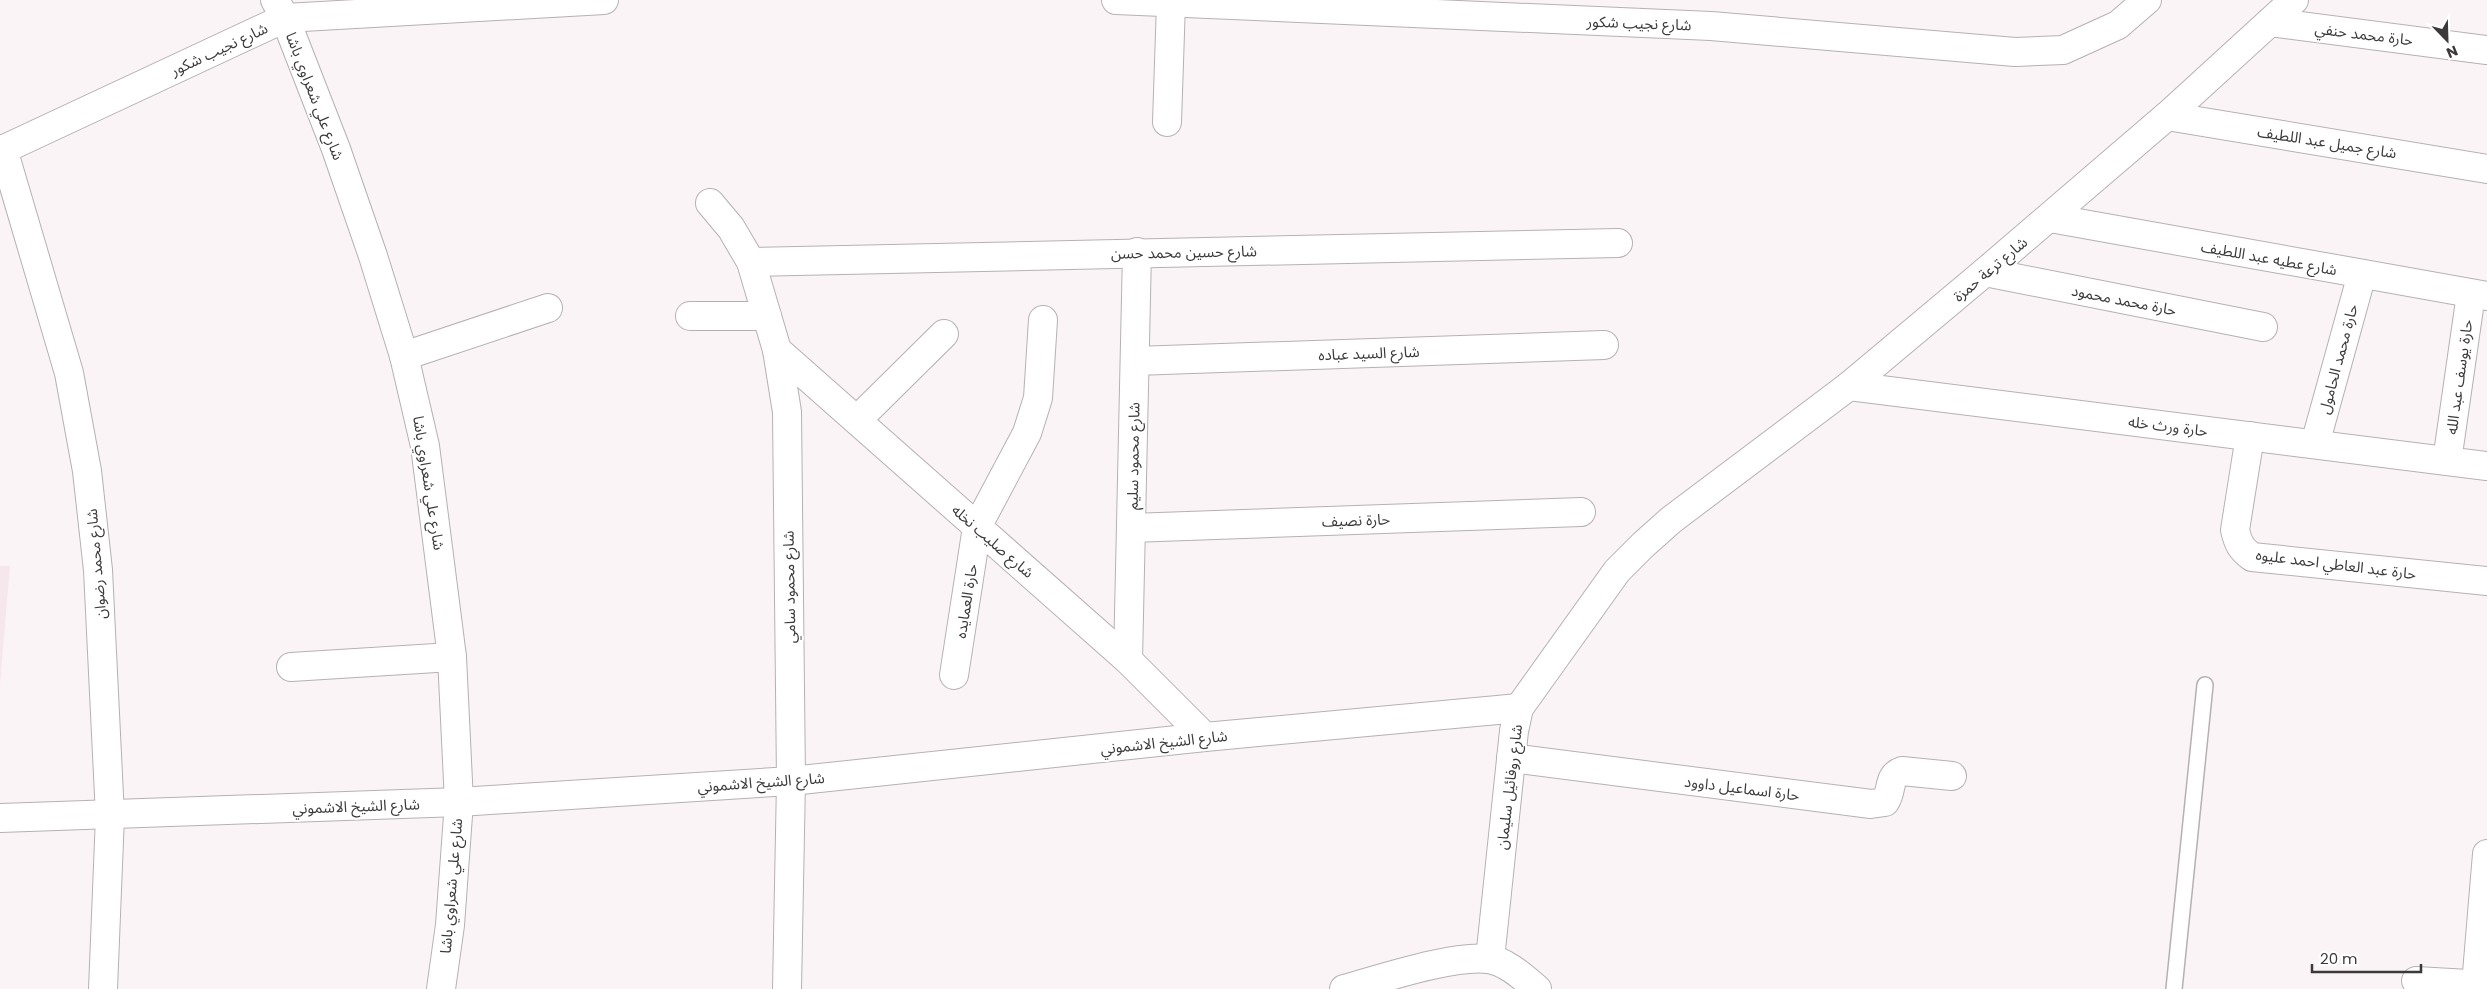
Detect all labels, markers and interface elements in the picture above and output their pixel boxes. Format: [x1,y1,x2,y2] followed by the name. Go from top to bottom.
[1585,11,1692,37] street label: شارع نجيب شكور
[2422,15,2472,65] north arrow
[166,17,272,83] street label: شارع نجيب شكور
[2314,18,2414,52] street label: حارة محمد حنفي
[279,29,349,164] street label: شارع علي شعراوي باشا
[2443,41,2461,63] text: N
[2256,121,2398,165] street label: شارع جميل عبد اللطيف
[1948,232,2033,308] street label: شارع ترعة حمزة
[2199,236,2339,282] street label: شارع عطيه عبد اللطيف
[1111,240,1257,266] street label: شارع حسين محمد حسن
[2070,280,2178,321] street label: حارة محمد محمود
[2313,302,2363,416] street label: حارة محمد الحامول
[2441,318,2477,436] street label: حارة يوسف عبد الله
[1318,341,1420,367] street label: شارع السيد عباده
[1122,402,1146,510] street label: شارع محمود سليم
[2127,411,2209,441] street label: حارة ورث خله
[406,414,450,552] street label: شارع علي شعراوي باشا
[946,499,1039,584] street label: شارع صليب نخله
[81,507,113,620] street label: شارع محمد رضوان
[1321,508,1391,532] street label: حارة نصيف
[778,530,802,643] street label: شارع محمود سامي
[2254,544,2418,586] street label: حارة عبد العاطي احمد عليوه
[950,562,982,640] street label: حارة العمايده
[1491,723,1529,851] street label: شارع روفائيل سليمان
[1099,725,1229,761] street label: شارع الشيخ الاشموني
[697,767,826,799] street label: شارع الشيخ الاشموني
[1683,771,1801,806] street label: حارة اسماعيل داوود
[292,793,420,821] street label: شارع الشيخ الاشموني
[435,817,469,955] street label: شارع علي شعراوي باشا
[2312,942,2421,974] scale bar
[2320,948,2358,969] text: 20 m

